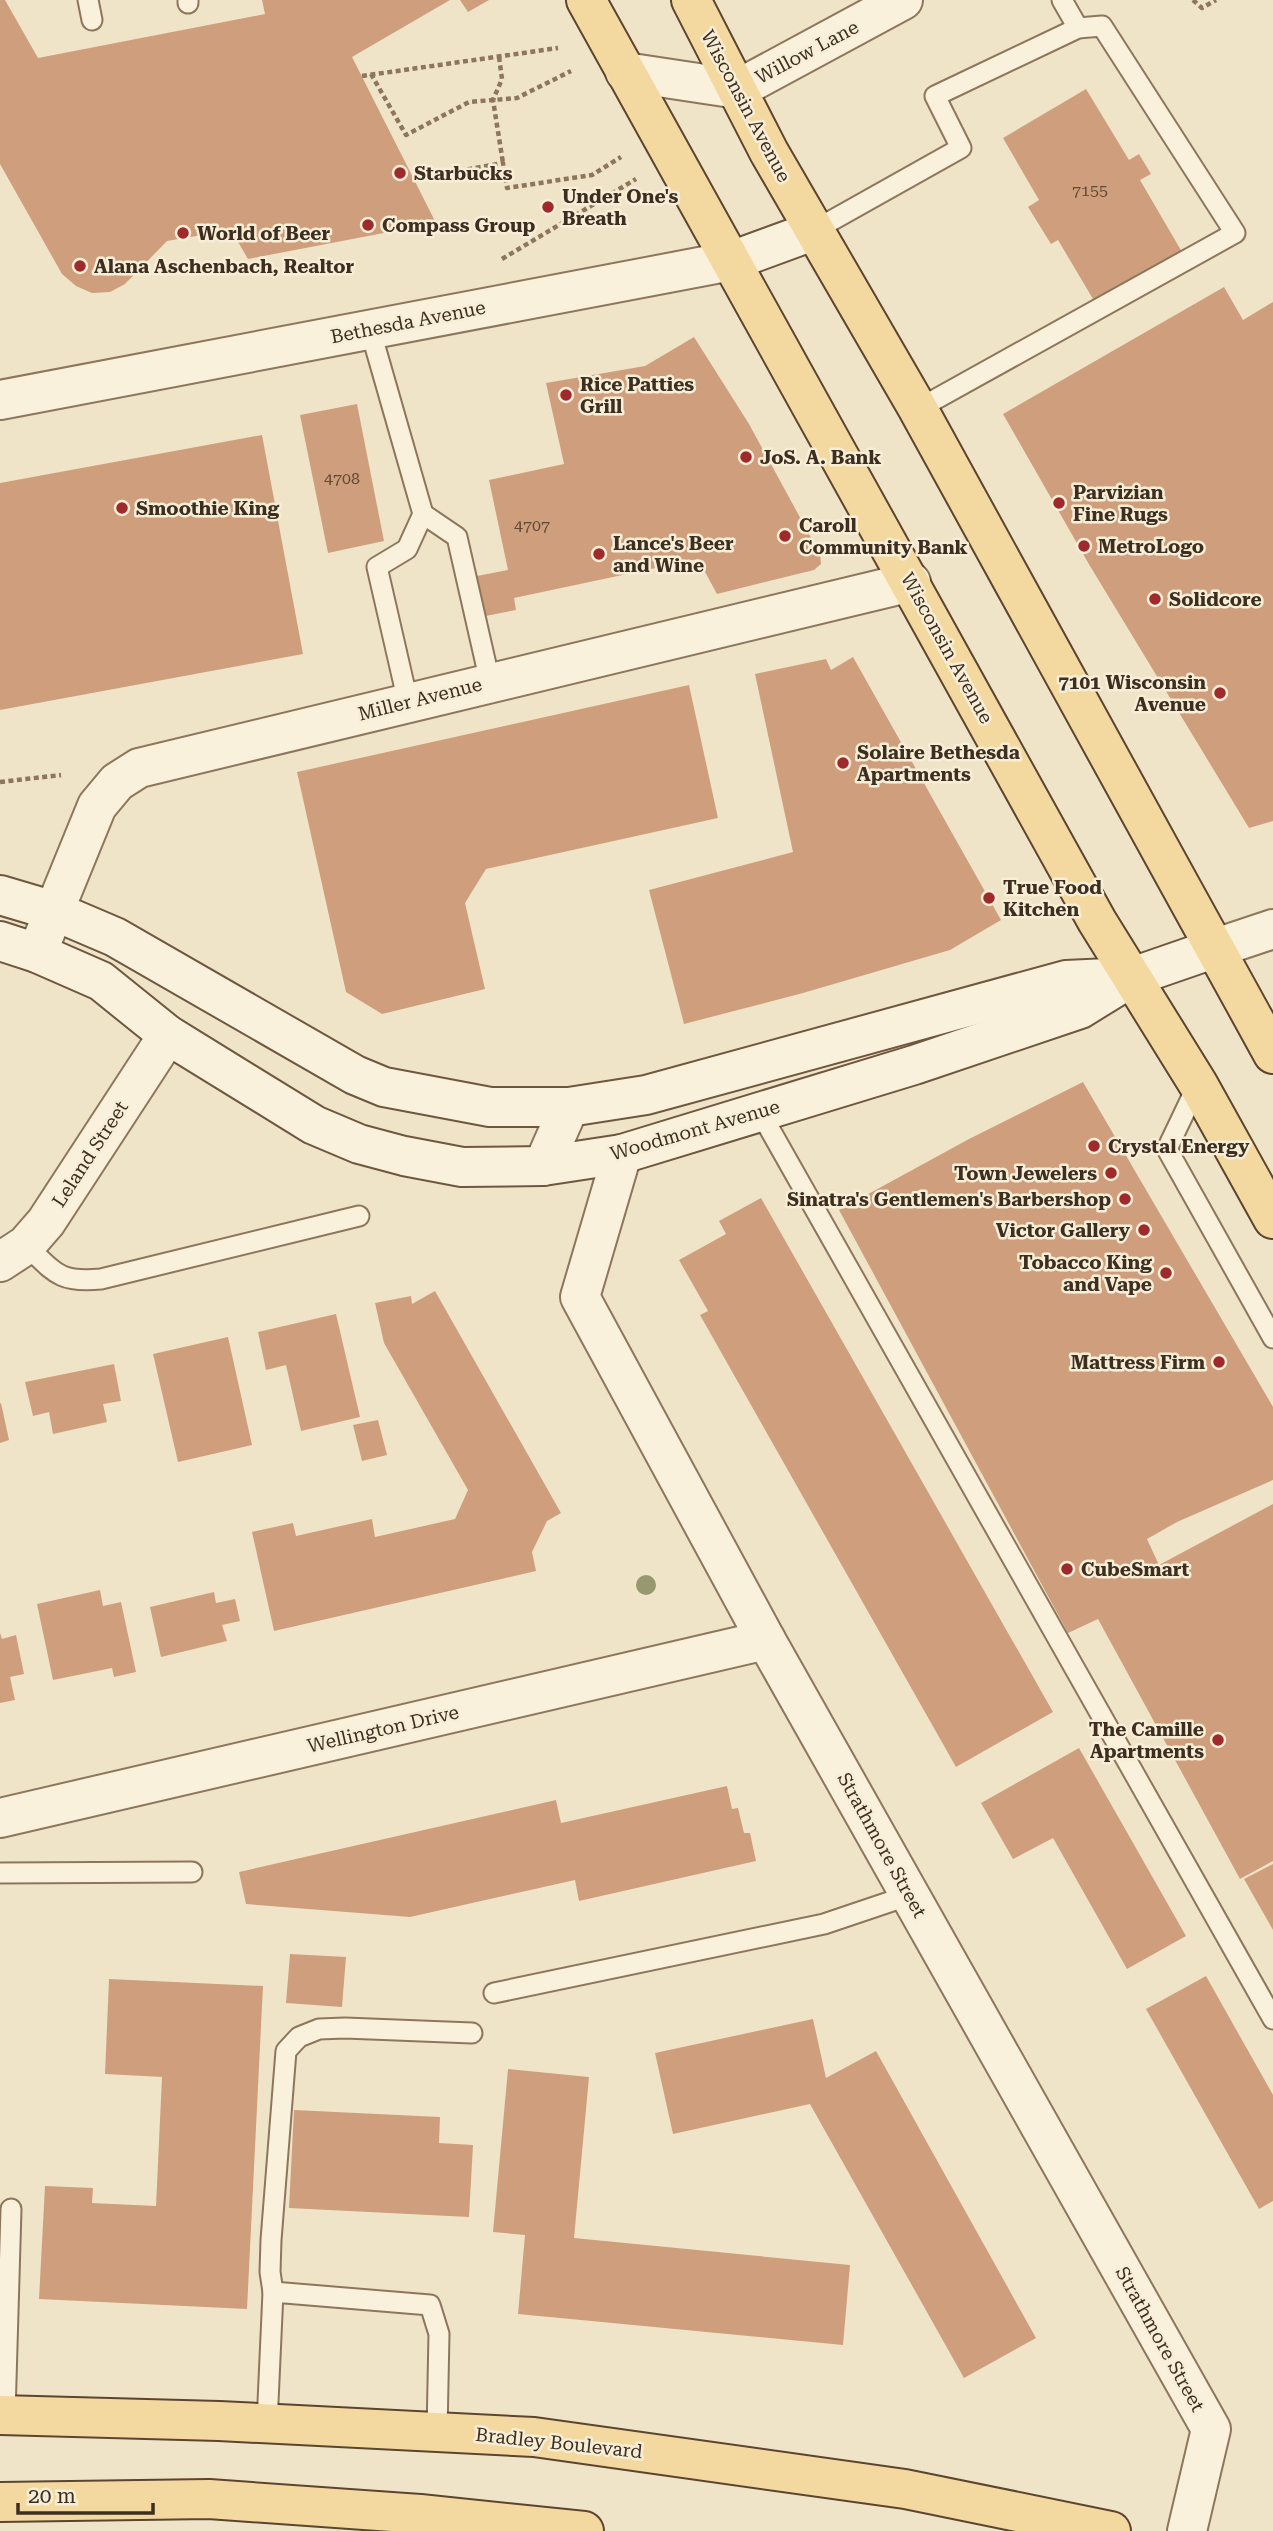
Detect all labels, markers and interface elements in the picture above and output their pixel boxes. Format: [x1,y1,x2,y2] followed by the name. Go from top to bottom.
[751,15,863,89] street label: Willow Lane
[696,26,796,186] street label: Wisconsin Avenue
[414,162,513,185] place label: Starbucks
[392,165,408,181] marker: Starbucks
[1072,181,1108,200] house number: 7155
[562,185,679,230] place label: Under One's Breath
[540,199,556,215] marker: Under One's Breath
[382,214,536,237] place label: Compass Group
[360,217,376,233] marker: Compass Group
[197,222,330,245] place label: World of Beer
[175,225,191,241] marker: World of Beer
[94,255,354,278] place label: Alana Aschenbach, Realtor
[72,258,88,274] marker: Alana Aschenbach, Realtor
[329,296,487,348] street label: Bethesda Avenue
[580,373,694,418] place label: Rice Patties Grill
[558,387,574,403] marker: Rice Patties Grill
[760,446,881,469] place label: JoS. A. Bank
[738,449,754,465] marker: JoS. A. Bank
[324,469,360,488] house number: 4708
[1073,481,1168,526] place label: Parvizian Fine Rugs
[1051,495,1067,511] marker: Parvizian Fine Rugs
[136,497,280,520] place label: Smoothie King
[114,500,130,516] marker: Smoothie King
[799,514,968,559] place label: Caroll Community Bank
[514,516,550,535] house number: 4707
[777,528,793,544] marker: Caroll Community Bank
[613,532,734,577] place label: Lance's Beer and Wine
[1098,535,1204,558] place label: MetroLogo
[1076,538,1092,554] marker: MetroLogo
[591,546,607,562] marker: Lance's Beer and Wine
[896,568,998,728] street label: Wisconsin Avenue
[1169,588,1262,611] place label: Solidcore
[1147,591,1163,607] marker: Solidcore
[1058,671,1206,716] place label: 7101 Wisconsin Avenue
[356,672,484,726] street label: Miller Avenue
[1212,685,1228,701] marker: 7101 Wisconsin Avenue
[857,741,1020,786] place label: Solaire Bethesda Apartments
[835,755,851,771] marker: Solaire Bethesda Apartments
[1003,876,1102,921] place label: True Food Kitchen
[981,890,997,906] marker: True Food Kitchen
[608,1095,782,1165] street label: Woodmont Avenue
[47,1097,133,1211] street label: Leland Street
[1108,1135,1250,1158] place label: Crystal Energy
[1086,1138,1102,1154] marker: Crystal Energy
[954,1162,1097,1185] place label: Town Jewelers
[1103,1165,1119,1181] marker: Town Jewelers
[787,1188,1111,1211] place label: Sinatra's Gentlemen's Barbershop
[1117,1191,1133,1207] marker: Sinatra's Gentlemen's Barbershop
[996,1219,1131,1242] place label: Victor Gallery
[1136,1222,1152,1238] marker: Victor Gallery
[1019,1251,1152,1296] place label: Tobacco King and Vape
[1158,1265,1174,1281] marker: Tobacco King and Vape
[1071,1351,1206,1374] place label: Mattress Firm
[1211,1354,1227,1370] marker: Mattress Firm
[1081,1558,1190,1581] place label: CubeSmart
[1059,1561,1075,1577] marker: CubeSmart
[305,1700,461,1758] street label: Wellington Drive
[1089,1718,1204,1763] place label: The Camille Apartments
[1210,1732,1226,1748] marker: The Camille Apartments
[833,1768,931,1922] street label: Strathmore Street
[1111,2262,1209,2416] street label: Strathmore Street
[474,2423,644,2463] street label: Bradley Boulevard
[18,2472,152,2516] scale bar
[28,2484,76,2508] text: 20 m

